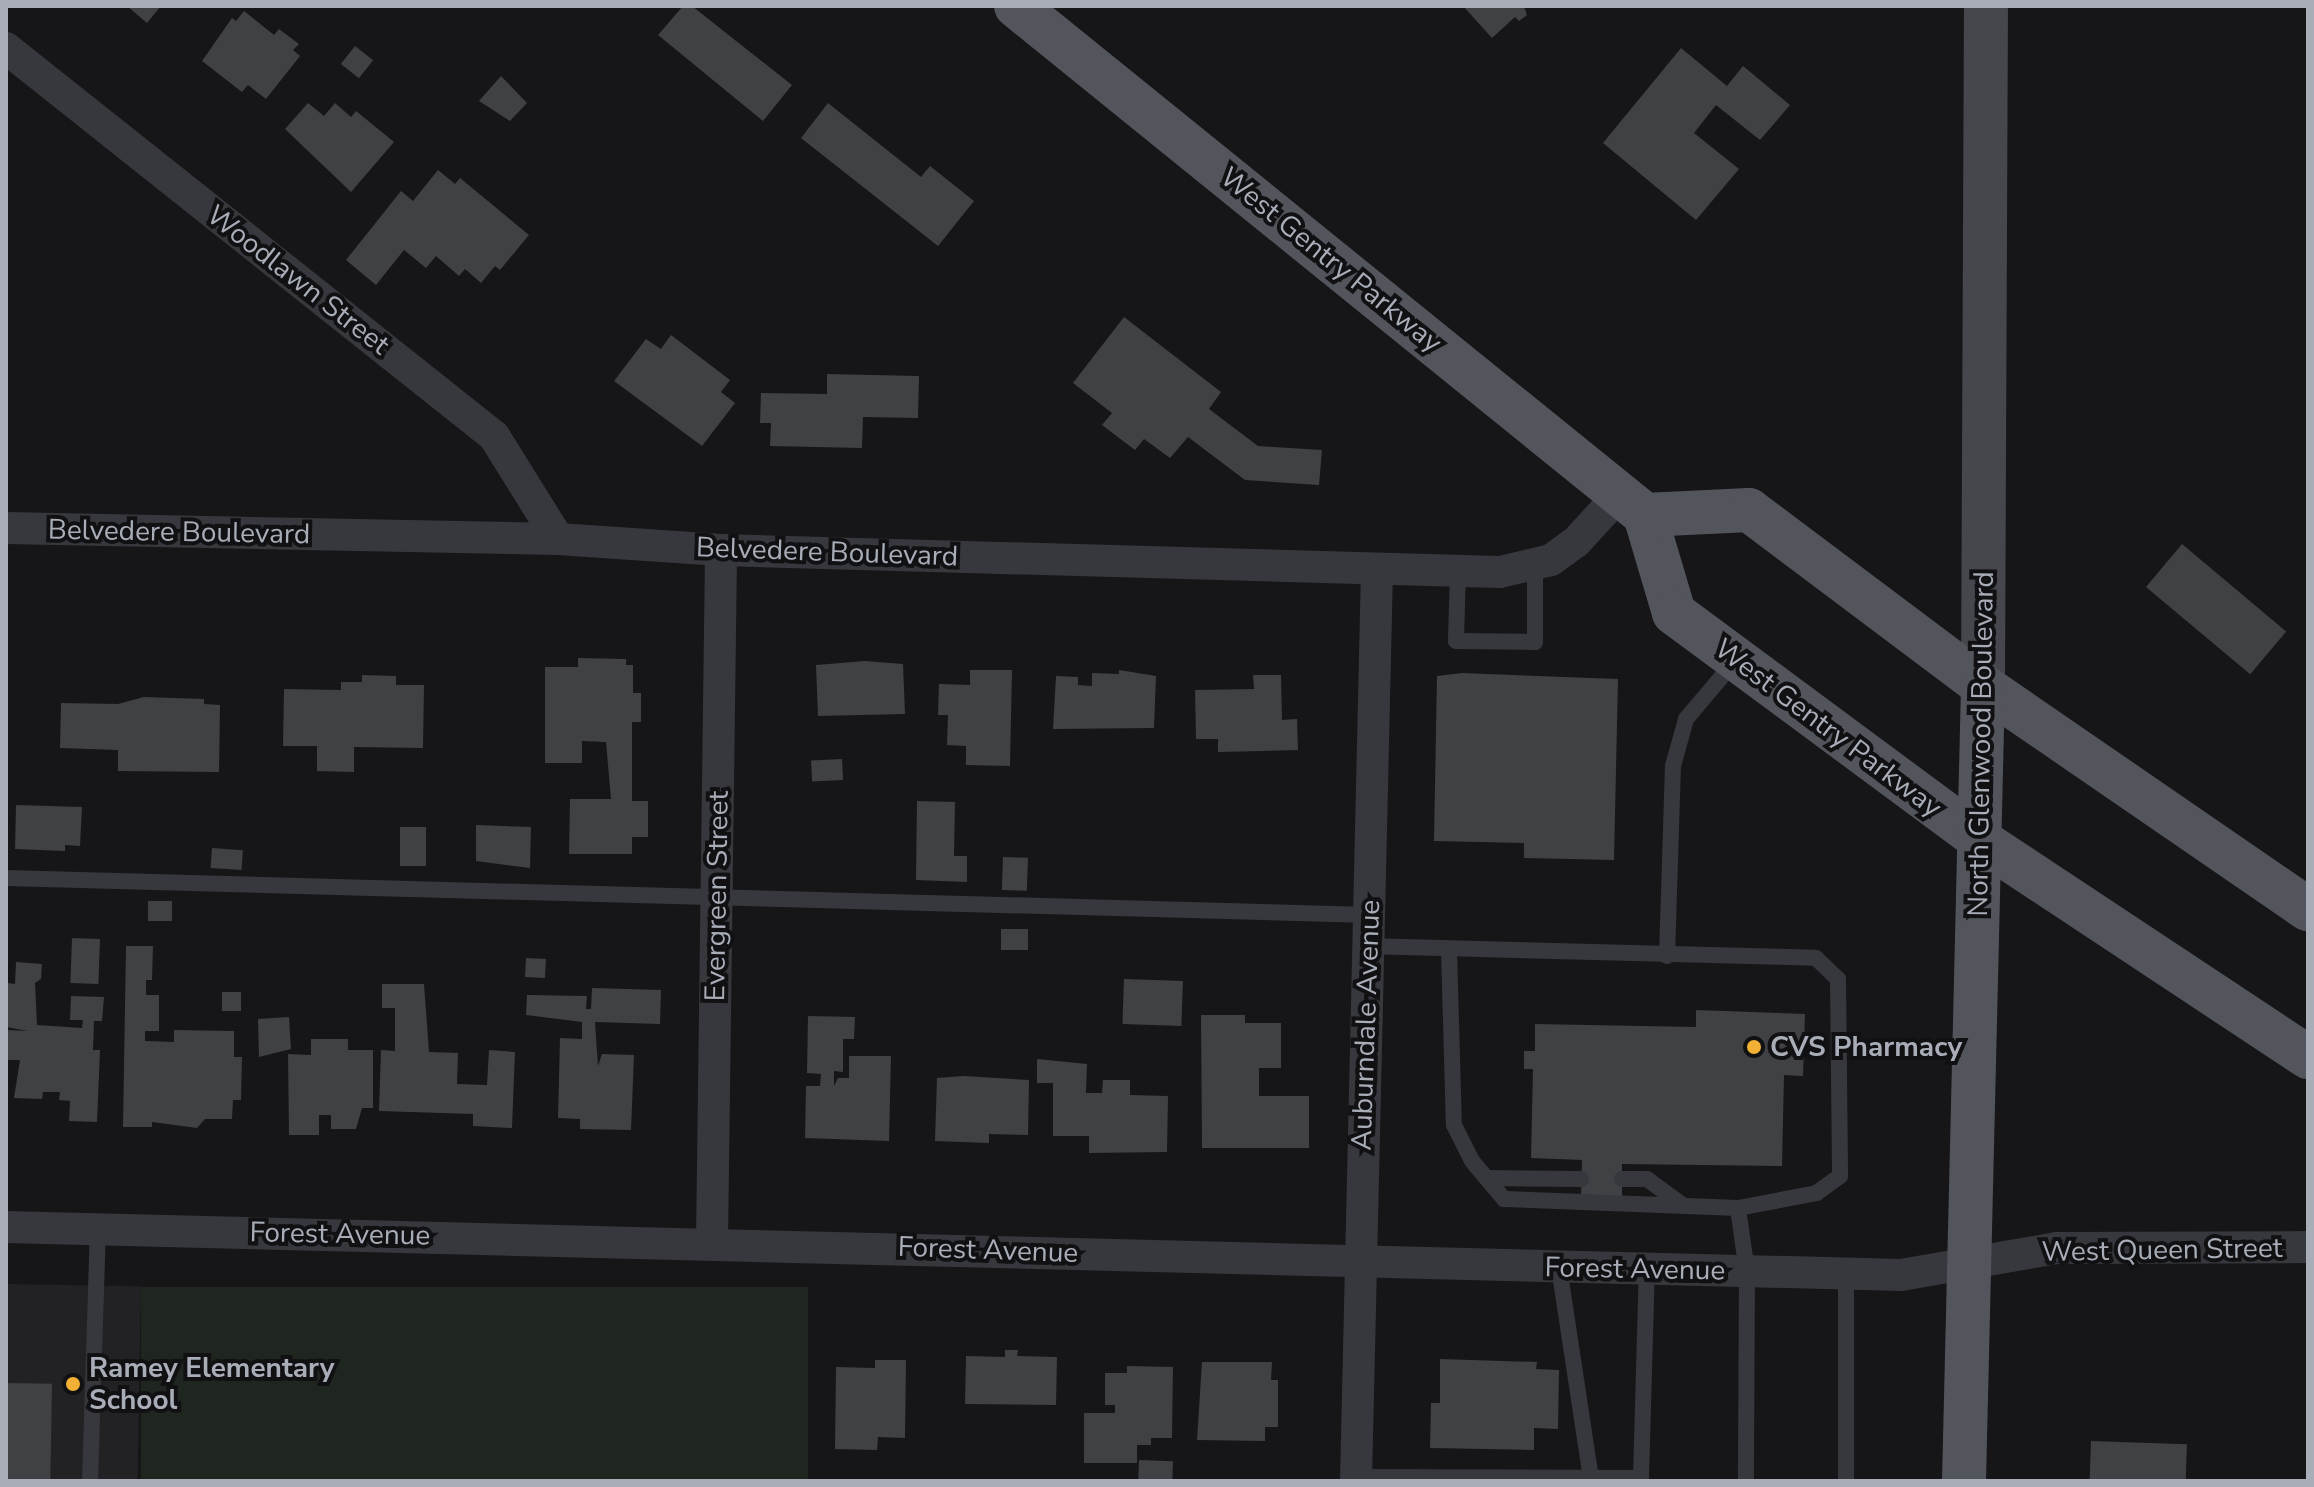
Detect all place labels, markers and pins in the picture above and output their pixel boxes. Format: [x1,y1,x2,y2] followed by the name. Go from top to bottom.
[1770,1030,1962,1064] place label: CVS Pharmacy
[1745,1038,1763,1056] marker: CVS Pharmacy
[89,1351,335,1417] place label: Ramey Elementary School
[64,1375,82,1393] marker: Ramey Elementary School

